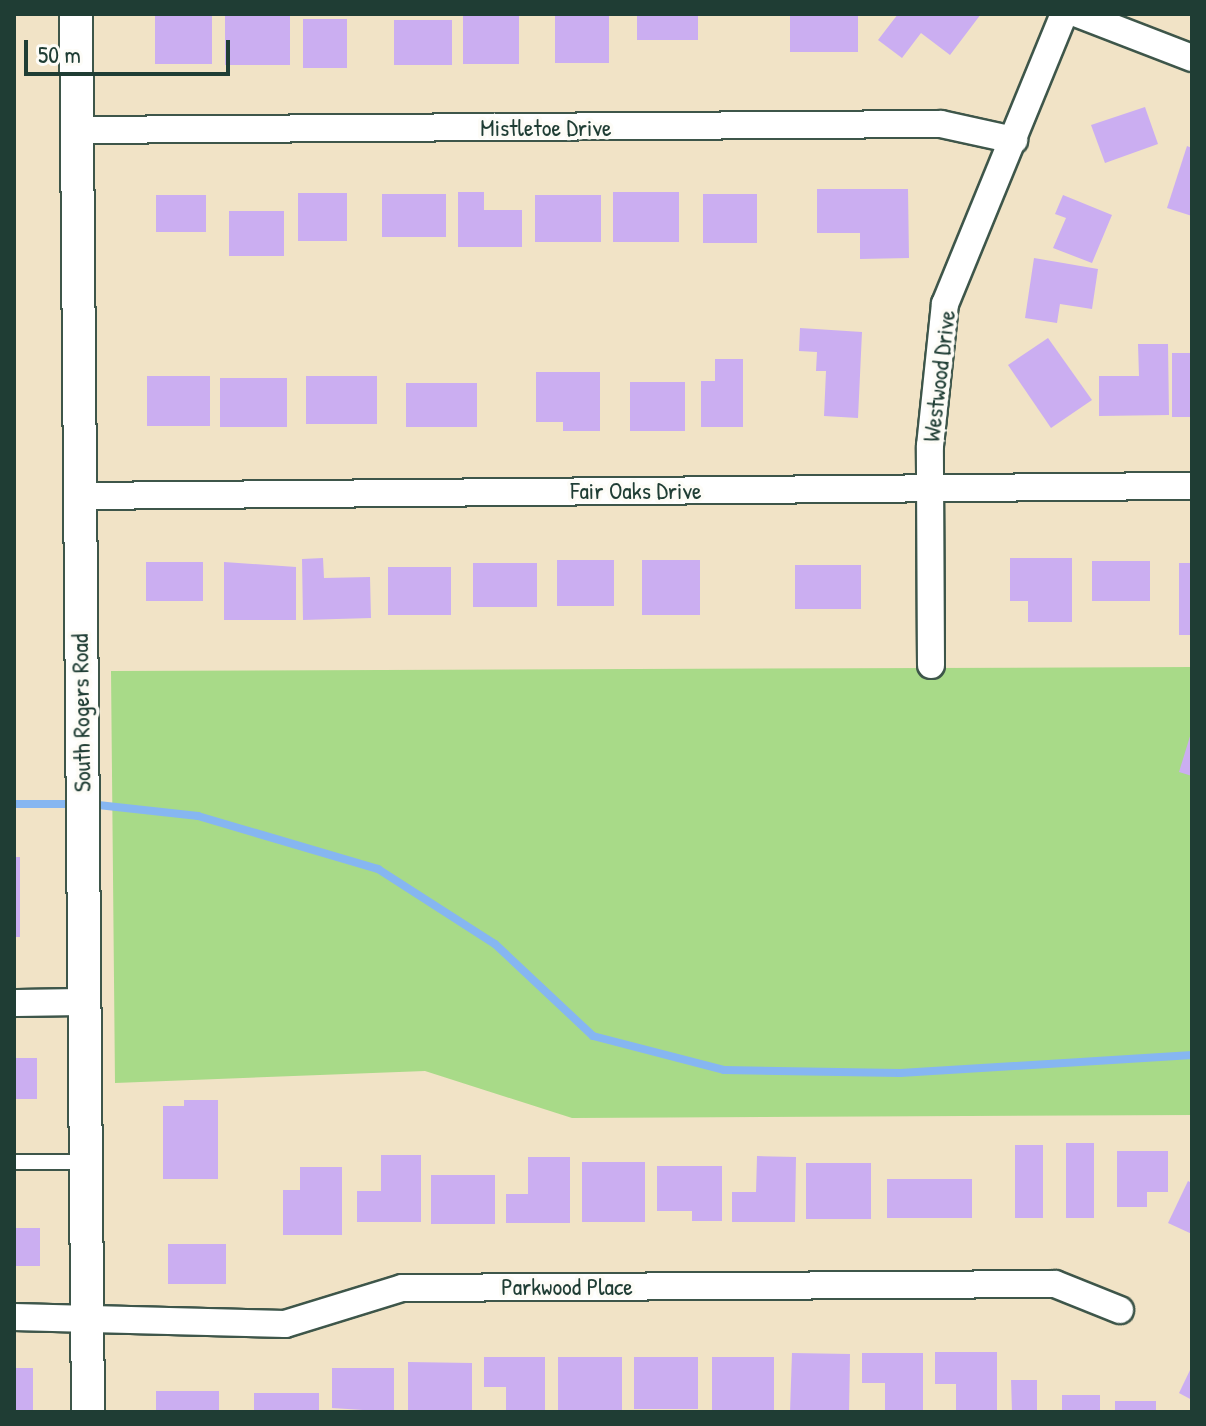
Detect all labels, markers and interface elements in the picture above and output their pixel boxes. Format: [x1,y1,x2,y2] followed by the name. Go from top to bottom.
[28,24,234,74] scale bar
[38,38,81,70] text: 50 m
[480,114,612,142] street label: Mistletoe Drive
[917,309,961,443] street label: Westwood Drive
[570,477,702,505] street label: Fair Oaks Drive
[65,634,97,792] street label: South Rogers Road
[501,1273,633,1301] street label: Parkwood Place

